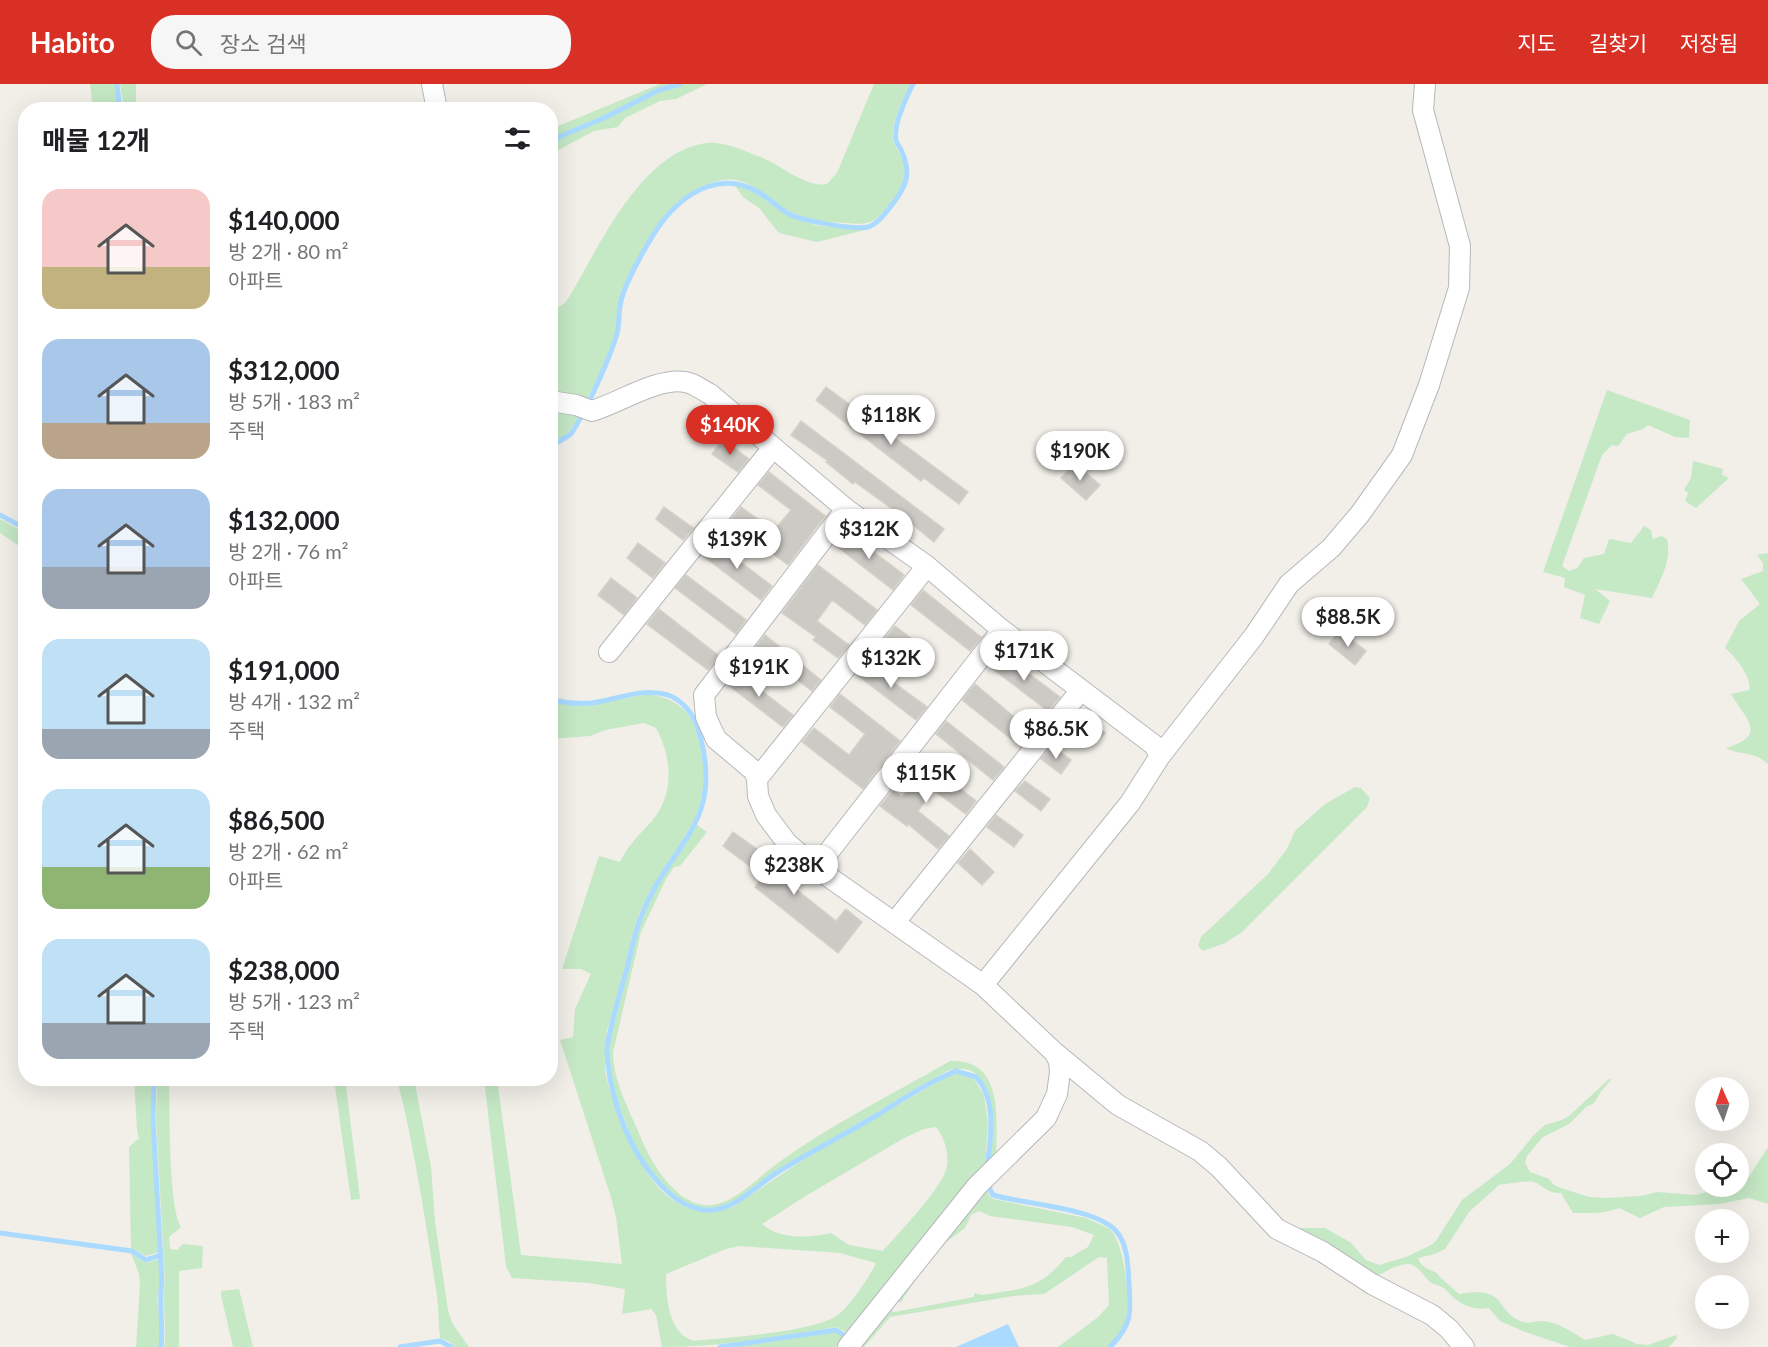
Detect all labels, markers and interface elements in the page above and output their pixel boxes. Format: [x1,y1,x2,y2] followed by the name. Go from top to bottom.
[151,15,571,69] search box
[30,25,115,59] text: Habito
[172,26,205,59] icon: search
[220,30,306,57] text: 장소 검색
[1517,30,1556,55] text: 지도
[1589,30,1647,55] text: 길찾기
[1680,30,1738,55] text: 저장됨
[501,122,534,155] icon: filters
[42,124,150,156] text: 매물 12개
[228,204,340,236] text: $140,000
[90,213,162,285] icon: home
[228,239,348,263] text: 방 2개 · 80 m²
[228,268,283,292] text: 아파트
[228,354,340,386] text: $312,000
[90,363,162,435] icon: home
[228,389,360,413] text: 방 5개 · 183 m²
[849,395,933,446] pin: $118K
[861,402,921,426] text: $118K
[688,405,772,456] pin: $140K
[700,412,760,436] text: $140K
[228,418,265,442] text: 주택
[1038,431,1122,482] pin: $190K
[1050,438,1110,462] text: $190K
[228,504,340,536] text: $132,000
[827,509,911,560] pin: $312K
[90,513,162,585] icon: home
[839,516,899,540] text: $312K
[695,519,779,570] pin: $139K
[707,526,767,550] text: $139K
[228,539,348,563] text: 방 2개 · 76 m²
[228,568,283,592] text: 아파트
[1299,597,1397,648] pin: $88.5K
[1316,604,1380,628] text: $88.5K
[982,631,1066,682] pin: $171K
[849,638,933,689] pin: $132K
[994,638,1054,662] text: $171K
[861,645,921,669] text: $132K
[717,647,801,698] pin: $191K
[228,654,340,686] text: $191,000
[729,654,789,678] text: $191K
[90,663,162,735] icon: home
[228,689,360,713] text: 방 4개 · 132 m²
[1007,709,1105,760] pin: $86.5K
[1024,716,1088,740] text: $86.5K
[228,718,265,742] text: 주택
[884,753,968,804] pin: $115K
[896,760,956,784] text: $115K
[228,804,325,836] text: $86,500
[90,813,162,885] icon: home
[228,839,348,863] text: 방 2개 · 62 m²
[752,845,836,896] pin: $238K
[764,852,824,876] text: $238K
[228,868,283,892] text: 아파트
[228,954,340,986] text: $238,000
[90,963,162,1035] icon: home
[228,989,360,1013] text: 방 5개 · 123 m²
[228,1018,265,1042] text: 주택
[1695,1077,1749,1131] north arrow
[1695,1077,1749,1329] map controls
[1695,1143,1749,1197] button: locate
[1695,1209,1749,1263] button: +
[1695,1275,1749,1329] button: −

